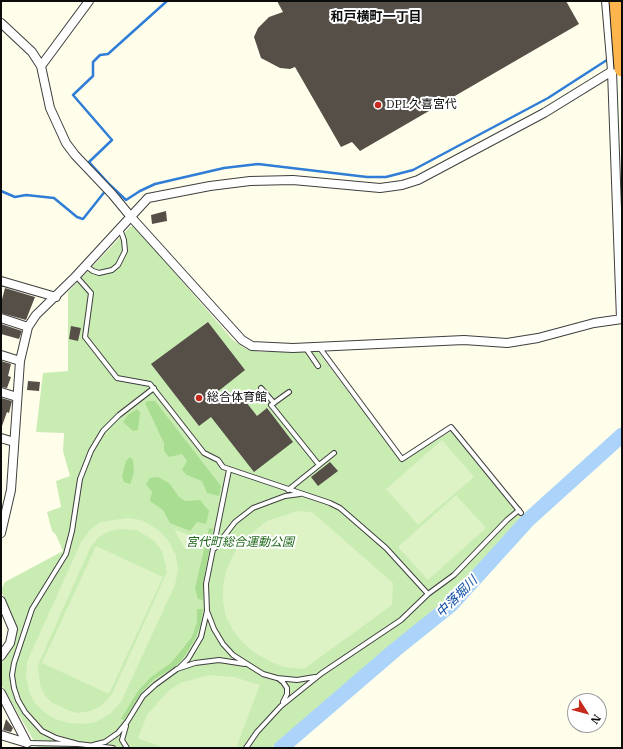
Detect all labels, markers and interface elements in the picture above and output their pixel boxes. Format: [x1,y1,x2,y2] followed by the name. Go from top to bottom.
[331,9,421,25] district label: 和戸横町一丁目
[386,98,457,112] place label: DPL久喜宮代
[373,100,383,110] marker: DPL久喜宮代
[207,391,267,405] place label: 総合体育館
[194,393,204,403] marker: 総合体育館
[186,536,294,550] park label: 宮代町総合運動公園
[433,573,481,621] water label: 中落堀川
[567,693,607,733] north arrow
[588,712,604,727] text: N

